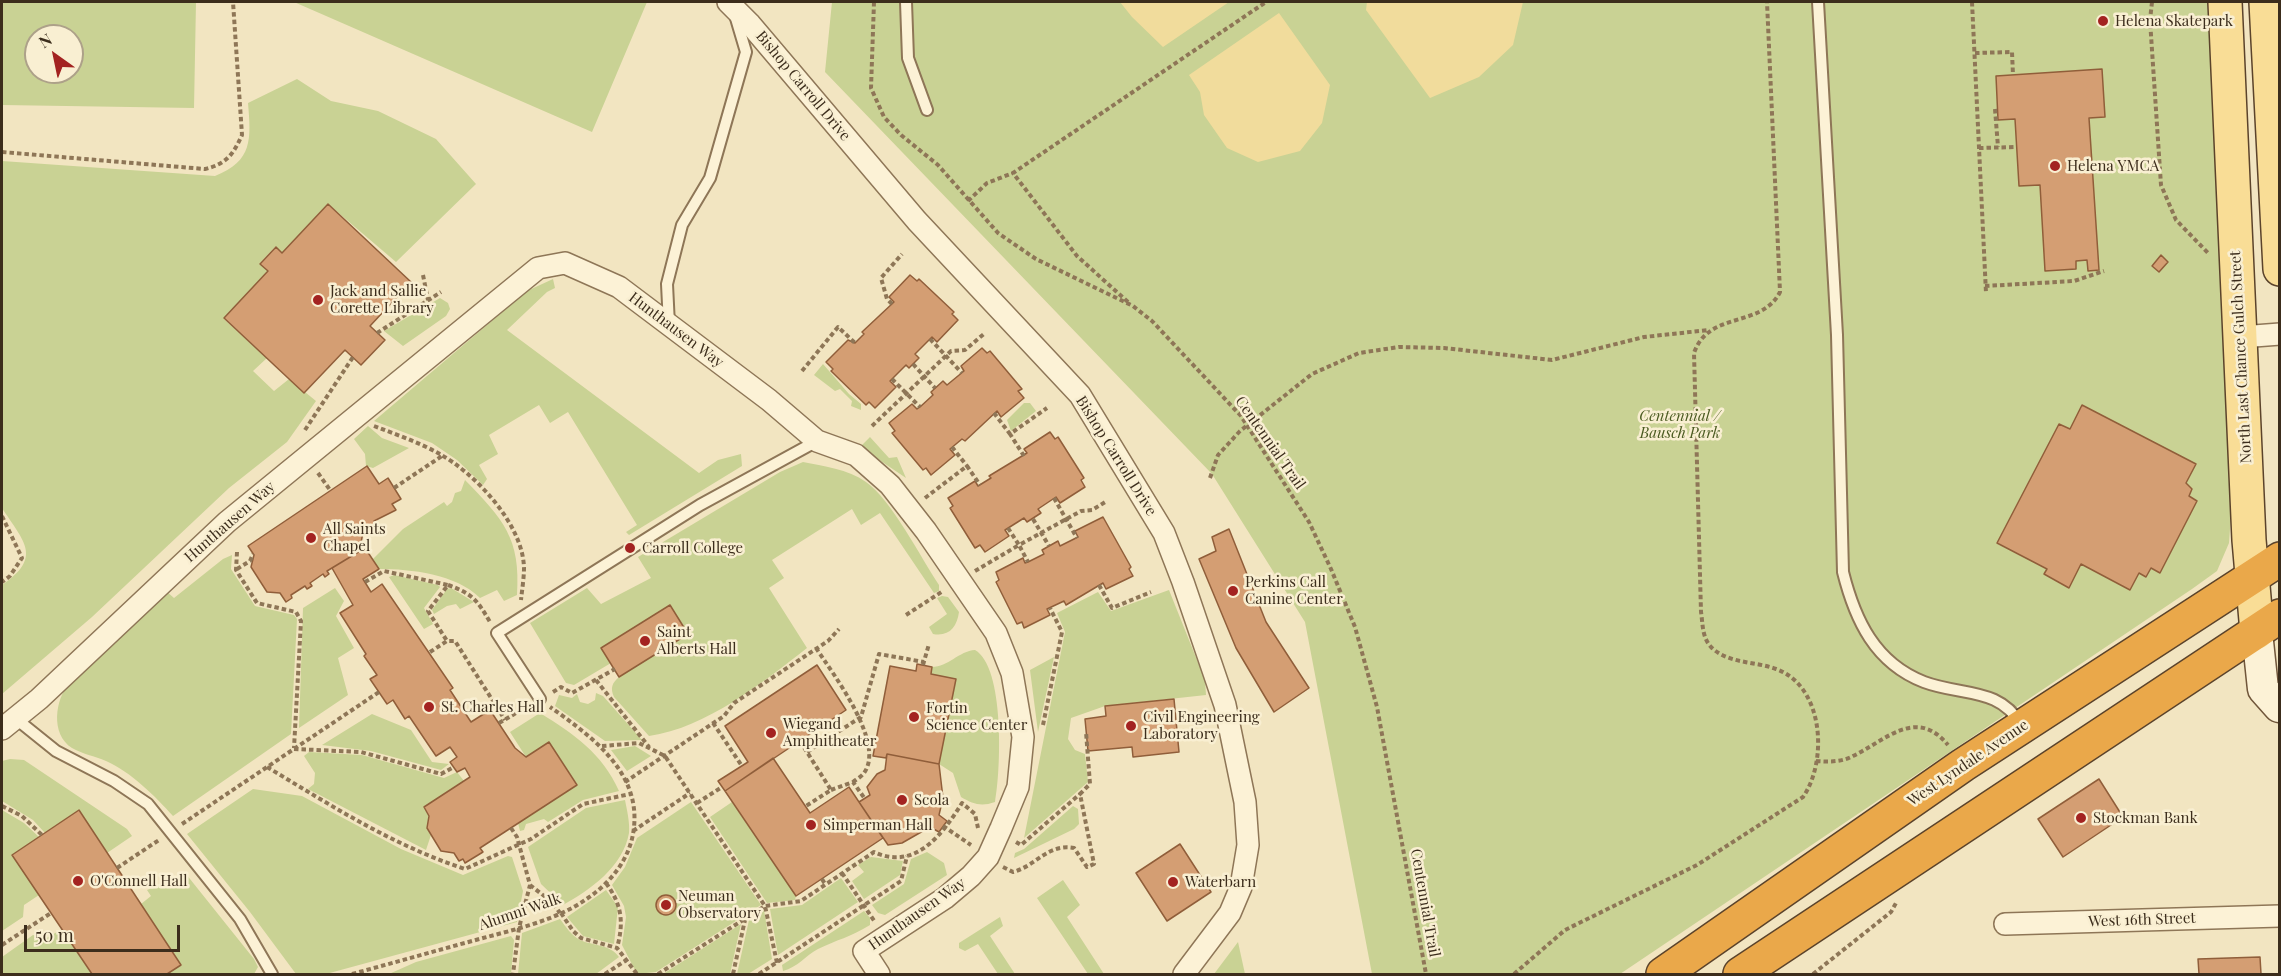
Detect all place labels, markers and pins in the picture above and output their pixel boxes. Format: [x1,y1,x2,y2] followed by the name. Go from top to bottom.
[2115,12,2233,30] place label: Helena Skatepark
[2096,14,2110,28] marker: Helena Skatepark
[2067,157,2159,175] place label: Helena YMCA
[2048,159,2062,173] marker: Helena YMCA
[330,282,434,317] place label: Jack and Sallie Corette Library
[311,293,325,307] marker: Jack and Sallie Corette Library
[323,520,386,555] place label: All Saints Chapel
[304,531,318,545] marker: All Saints Chapel
[642,539,743,557] place label: Carroll College
[623,541,637,555] marker: Carroll College
[1245,573,1343,608] place label: Perkins Call Canine Center
[1226,584,1240,598] marker: Perkins Call Canine Center
[657,623,737,658] place label: Saint Alberts Hall
[638,634,652,648] marker: Saint Alberts Hall
[441,698,544,716] place label: St. Charles Hall
[926,699,1027,734] place label: Fortin Science Center
[422,700,436,714] marker: St. Charles Hall
[1143,708,1260,743] place label: Civil Engineering Laboratory
[907,710,921,724] marker: Fortin Science Center
[783,715,876,750] place label: Wiegand Amphitheater
[1124,719,1138,733] marker: Civil Engineering Laboratory
[764,726,778,740] marker: Wiegand Amphitheater
[914,791,949,809] place label: Scola
[895,793,909,807] marker: Scola
[2093,809,2198,827] place label: Stockman Bank
[2074,811,2088,825] marker: Stockman Bank
[823,816,933,834] place label: Simperman Hall
[804,818,818,832] marker: Simperman Hall
[90,872,188,890] place label: O'Connell Hall
[1185,873,1256,891] place label: Waterbarn
[71,874,85,888] marker: O'Connell Hall
[1166,875,1180,889] marker: Waterbarn
[678,887,761,922] place label: Neuman Observatory
[659,898,673,912] marker: Neuman Observatory

